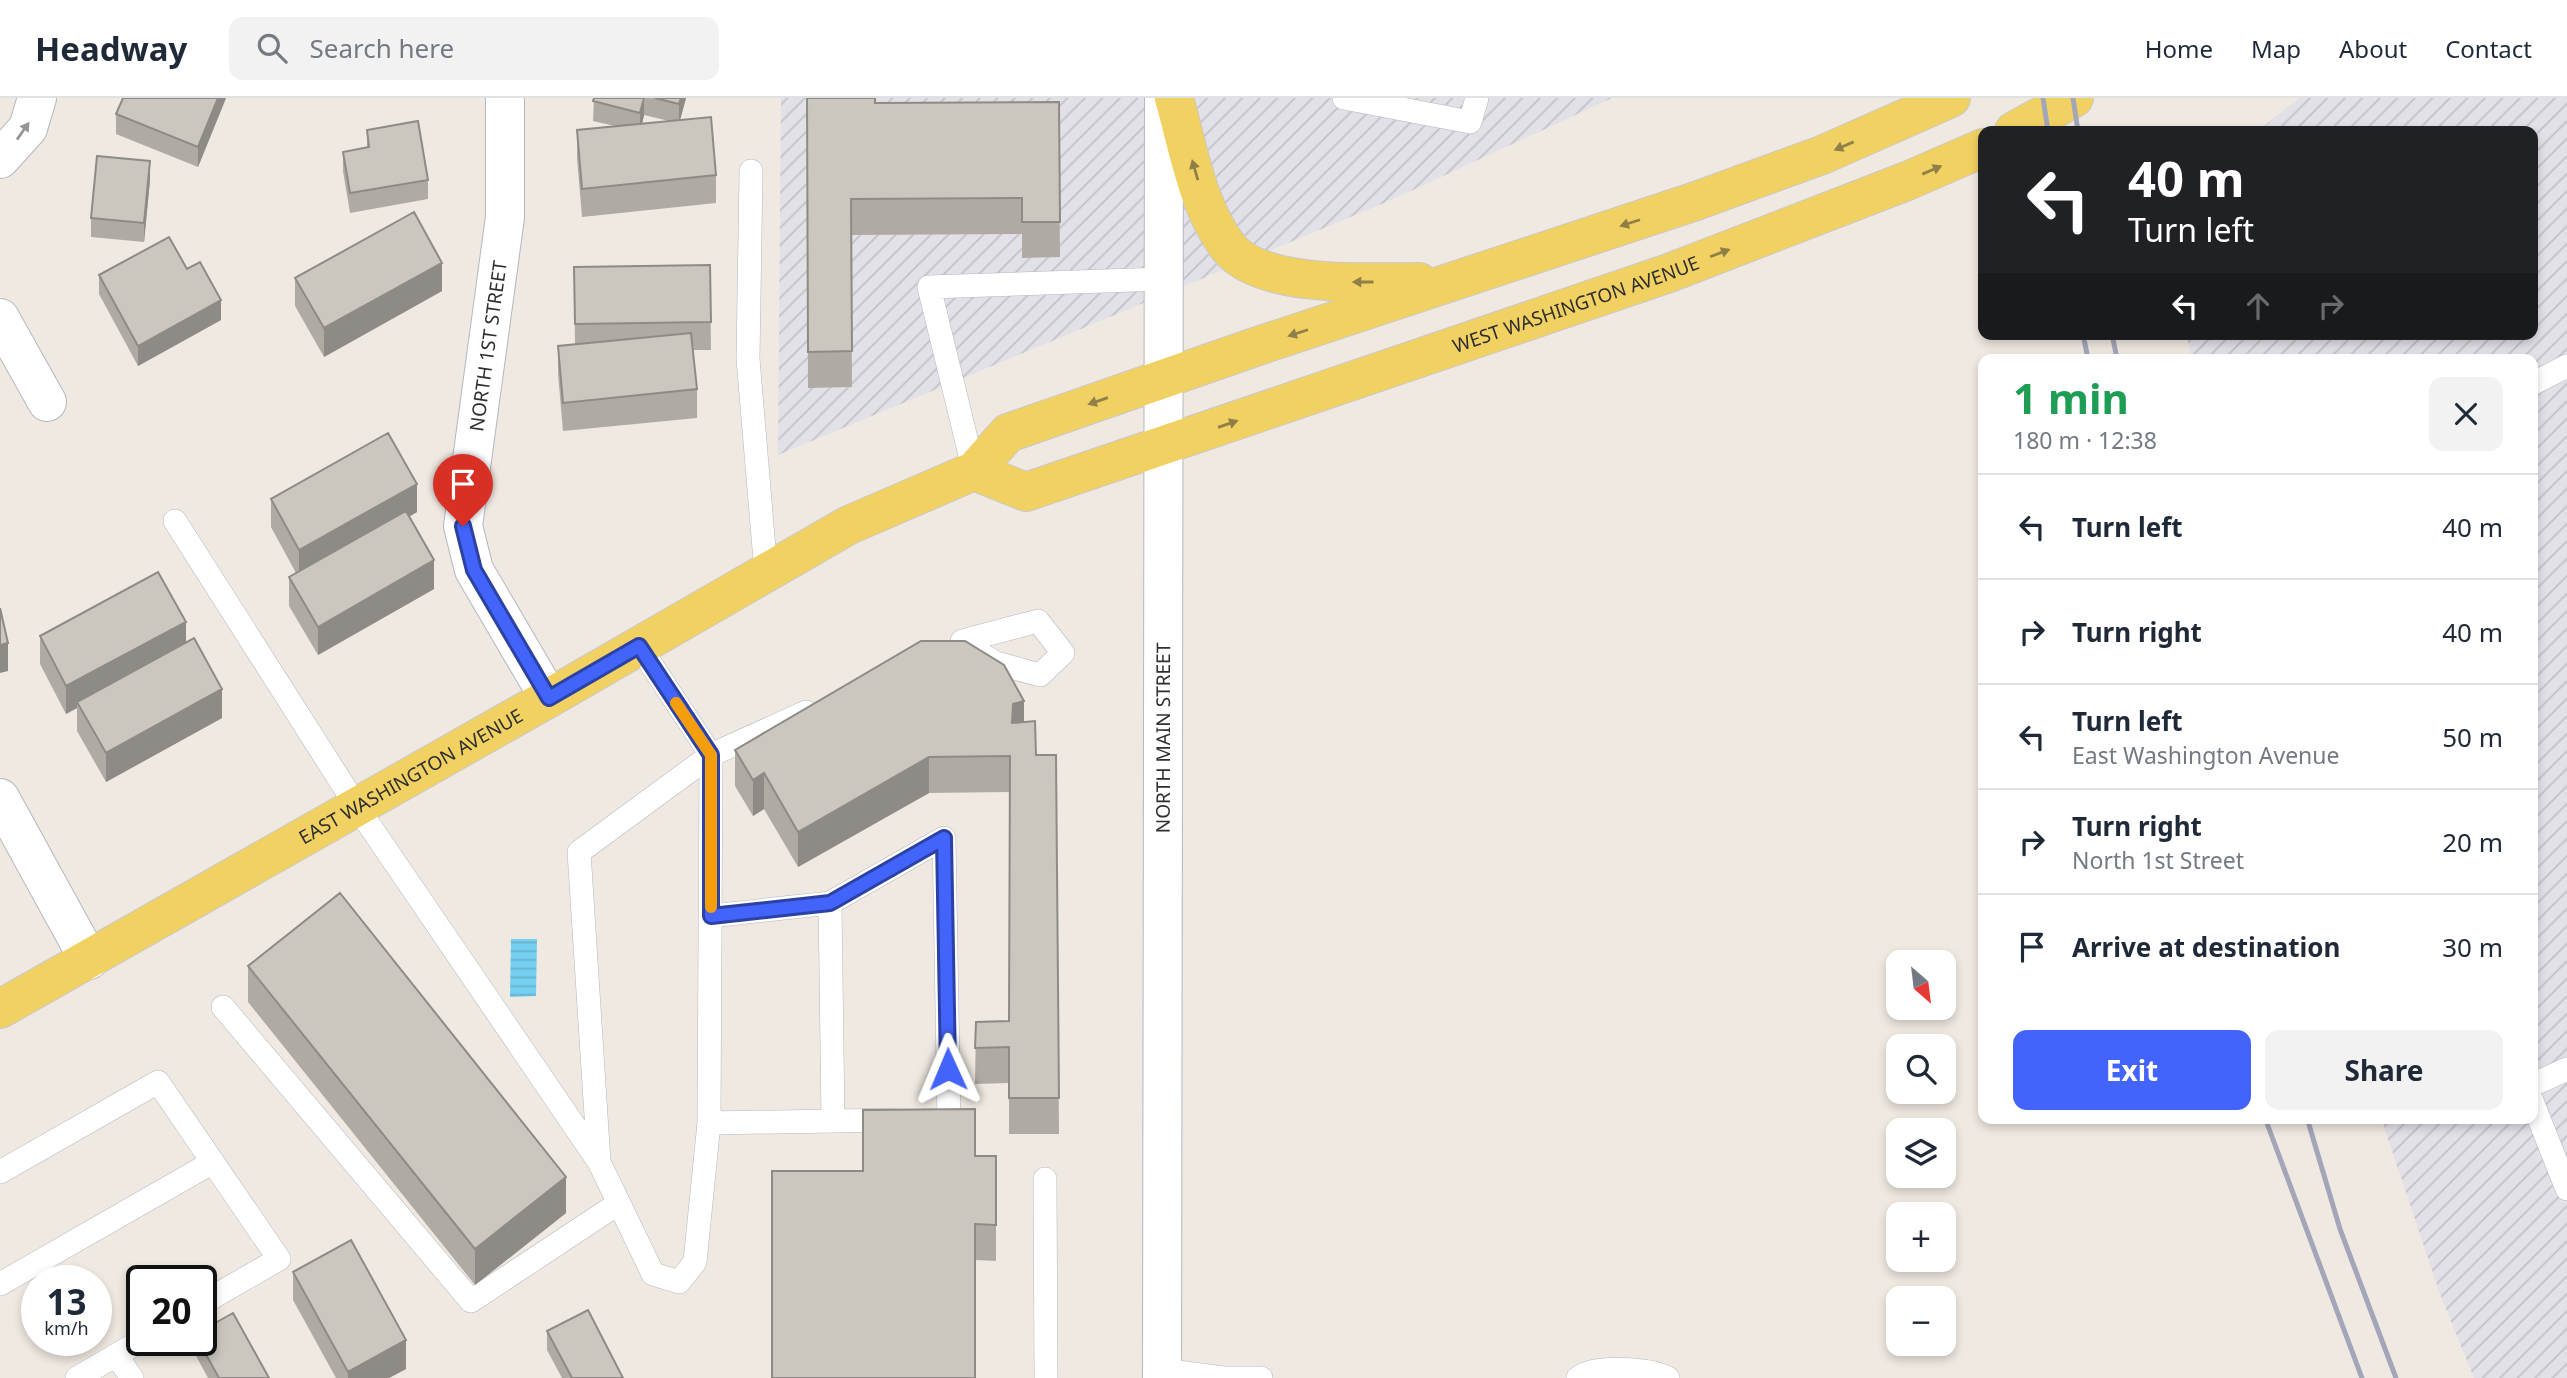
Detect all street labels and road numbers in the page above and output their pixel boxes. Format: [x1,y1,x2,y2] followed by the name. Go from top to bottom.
[1449,250,1703,359] street label: WEST WASHINGTON AVENUE
[463,259,513,433] street label: NORTH 1ST STREET
[1150,642,1176,833] street label: NORTH MAIN STREET
[294,702,528,850] street label: EAST WASHINGTON AVENUE

